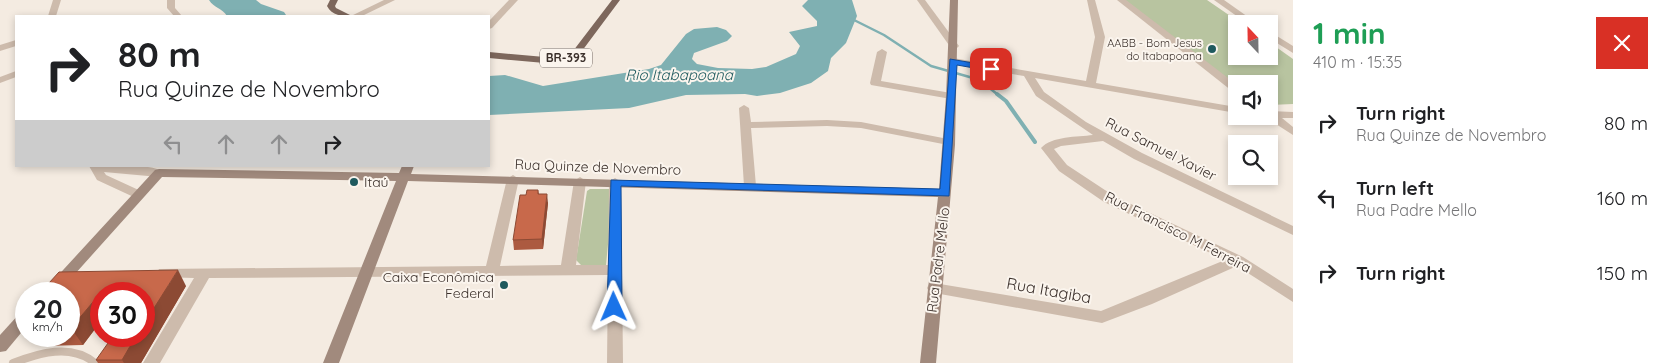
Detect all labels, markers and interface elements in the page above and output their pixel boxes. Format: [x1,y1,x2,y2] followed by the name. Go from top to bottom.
[1313,14,1386,52] text: 1 min
[1228,15,1278,65] north arrow
[1228,15,1278,185] map controls
[1596,17,1648,69] button: close
[118,32,201,76] text: 80 m
[35,35,100,100] icon: right
[1107,36,1202,63] place label: AABB - Bom Jesus do Itabapoana
[1206,43,1218,55] marker: AABB - Bom Jesus do Itabapoana
[540,48,592,68] road number: BR-393
[970,48,1012,90] pin
[1313,52,1402,72] text: 410 m · 15:35
[977,55,1005,83] icon: arrive
[625,65,734,84] water label: Rio Itabapoana
[118,75,380,103] text: Rua Quinze de Novembro
[1228,75,1278,125] button: sound
[1356,101,1445,125] text: Turn right
[1313,109,1341,137] icon: right
[1604,111,1648,135] text: 80 m
[1103,113,1220,185] street label: Rua Samuel Xavier
[1356,125,1546,145] text: Rua Quinze de Novembro
[159,130,187,158] icon: left
[212,130,240,158] icon: ahead
[265,130,293,158] icon: ahead
[318,130,346,158] icon: right
[1228,135,1278,185] button: search
[514,155,682,179] street label: Rua Quinze de Novembro
[364,173,389,191] place label: Itaú
[348,176,360,188] marker: Itaú
[1356,176,1434,200] text: Turn left
[1313,184,1341,212] icon: left
[1597,186,1648,210] text: 160 m
[1102,187,1254,277] street label: Rua Francisco M Ferreira
[1356,200,1477,220] text: Rua Padre Mello
[923,206,953,314] street label: Rua Padre Mello
[1313,259,1341,287] icon: right
[1356,261,1445,285] text: Turn right
[1597,261,1648,285] text: 150 m
[383,268,494,302] place label: Caixa Econômica Federal
[1005,273,1093,307] street label: Rua Itagiba
[498,279,510,291] marker: Caixa Econômica Federal
[587,280,639,332] position arrow
[90,282,155,347] speed limit sign: 30
[33,293,62,324] text: 20
[32,319,63,334] text: km/h

